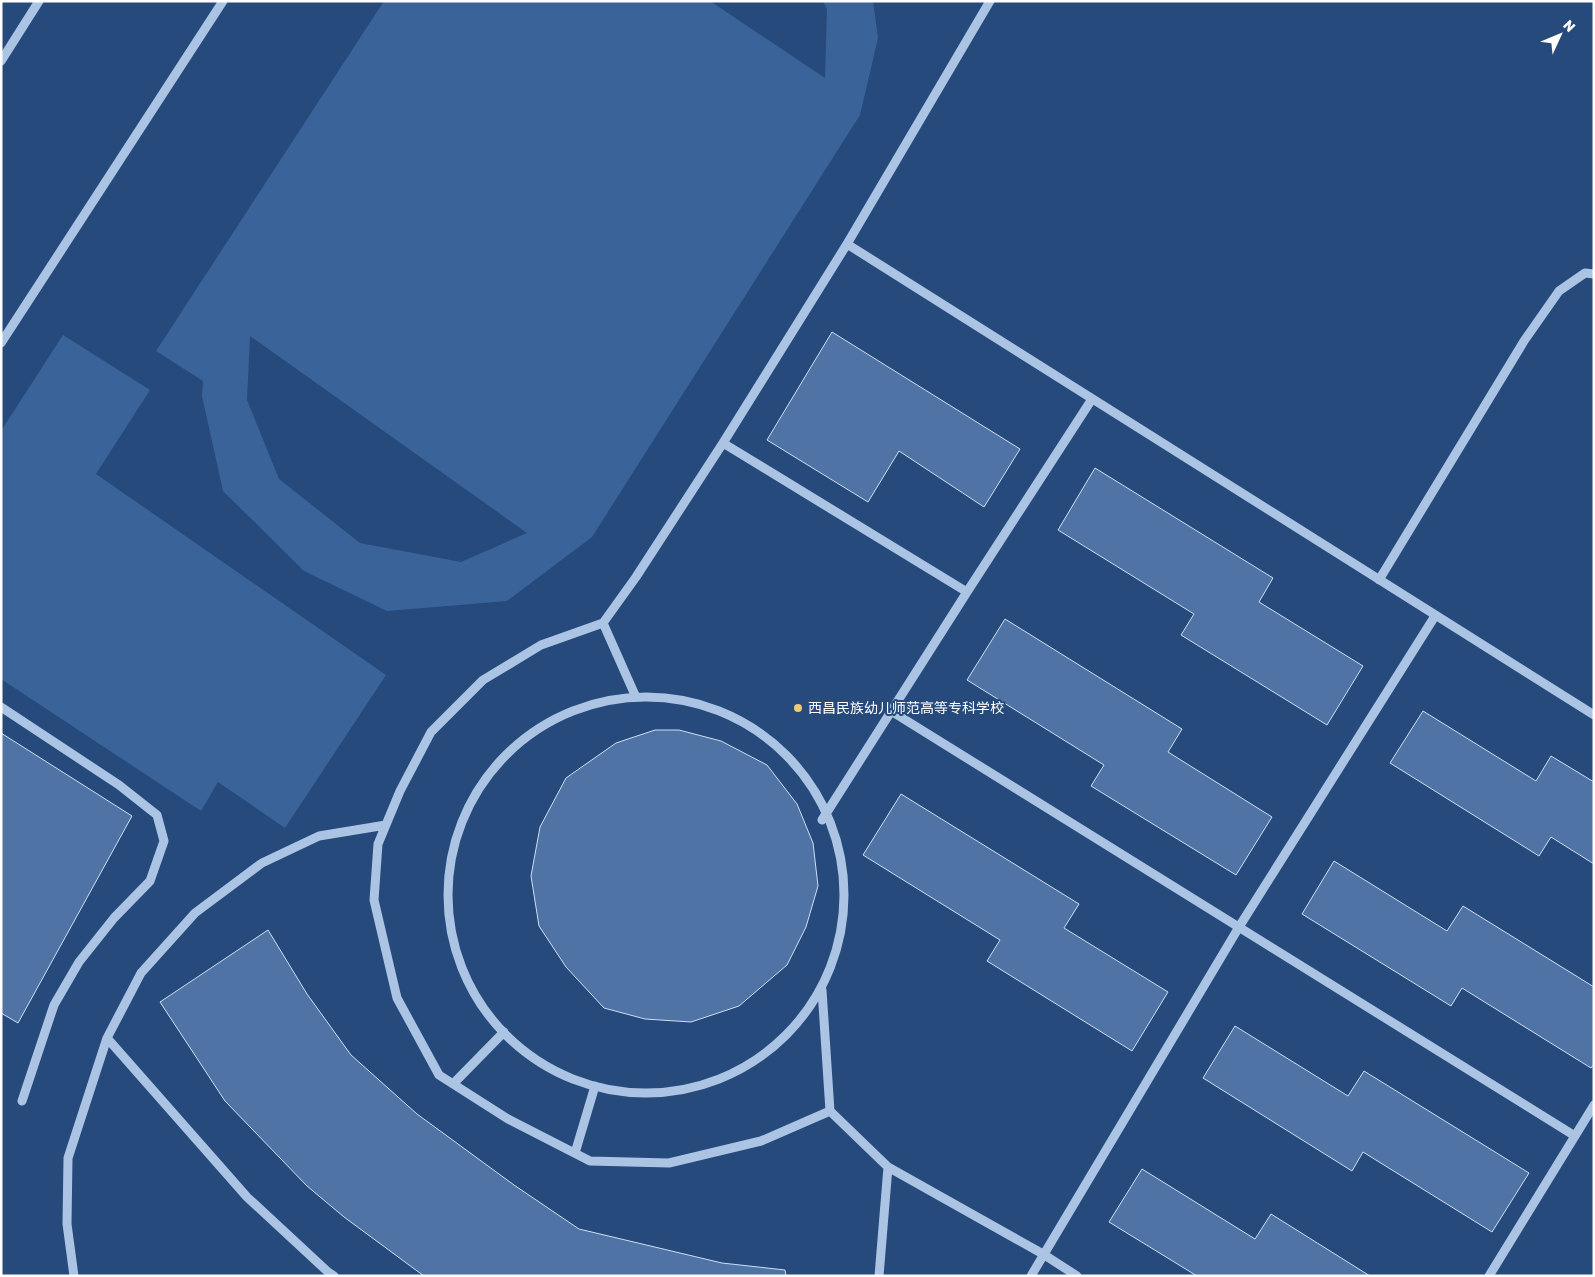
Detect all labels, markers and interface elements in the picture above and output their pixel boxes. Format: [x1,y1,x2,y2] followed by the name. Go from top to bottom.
[1535,10,1585,60] north arrow
[1559,17,1579,36] text: N
[808,700,1004,717] place label: 西昌民族幼儿师范高等专科学校
[792,702,804,714] marker: 西昌民族幼儿师范高等专科学校

